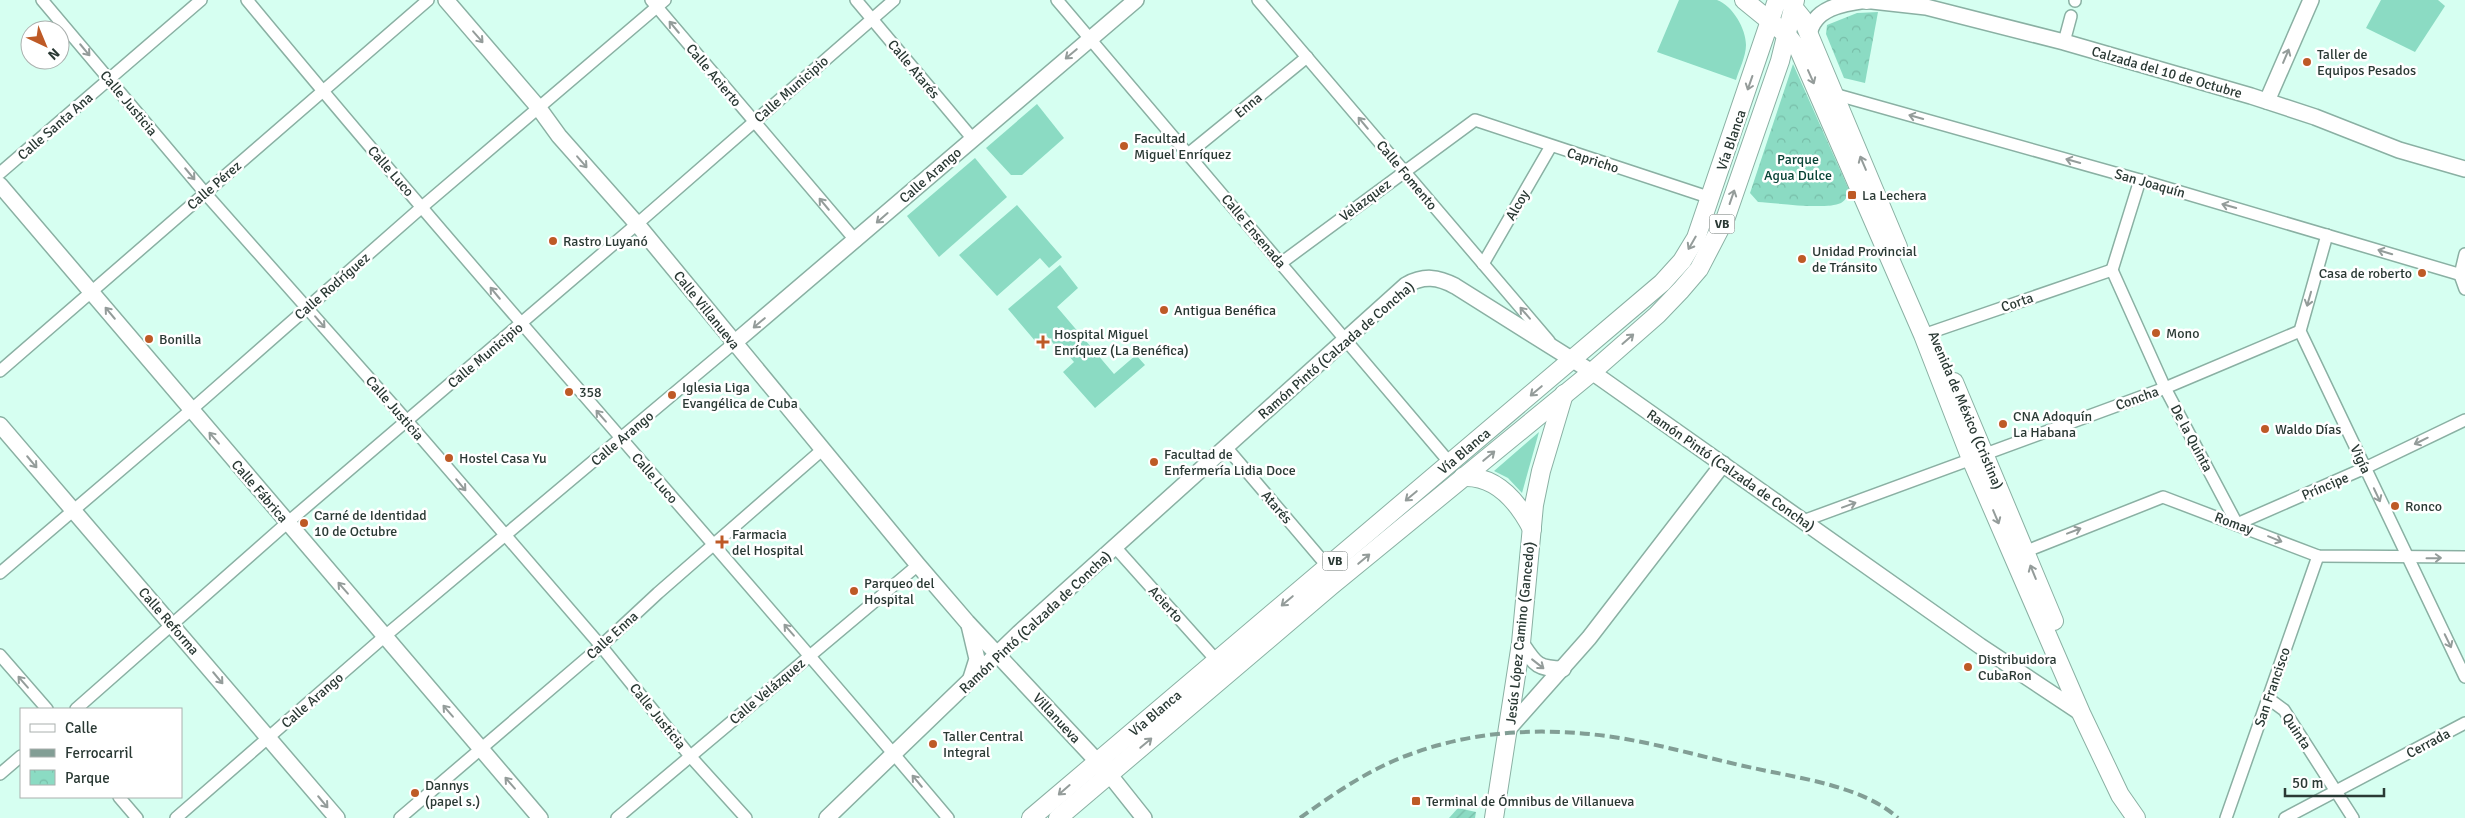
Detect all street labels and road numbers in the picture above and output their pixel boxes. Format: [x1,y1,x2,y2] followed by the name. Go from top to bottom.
[884,36,943,102] street label: Calle Atarés
[682,40,745,110] street label: Calle Acierto
[2090,43,2244,102] street label: Calzada del 10 de Octubre
[751,52,832,126] street label: Calle Municipio
[96,67,161,139] street label: Calle Justicia
[14,89,97,164] street label: Calle Santa Ana
[1231,89,1265,122] street label: Enna
[1713,108,1750,173] street label: Vía Blanca
[1373,137,1441,214] street label: Calle Fomento
[364,142,417,200] street label: Calle Luco
[896,144,965,207] street label: Calle Arango
[1565,144,1621,177] street label: Capricho
[184,157,245,214] street label: Calle Pérez
[2113,165,2187,202] street label: San Joaquín
[1336,176,1394,225] street label: Velazquez
[1502,187,1533,224] street label: Alcoy
[1218,191,1289,272] street label: Calle Ensenada
[1710,214,1734,233] road number: VB
[291,249,373,324] street label: Calle Rodríguez
[670,268,743,353] street label: Calle Villanueva
[1255,278,1418,423] street label: Ramón Pintó (Calzada de Concha)
[1999,289,2036,316] street label: Corta
[444,319,526,392] street label: Calle Municipio
[1924,329,2007,492] street label: Avenida de México (Cristina)
[362,373,427,444] street label: Calle Justicia
[2113,383,2161,414] street label: Concha
[2167,402,2216,475] street label: De la Quinta
[1643,406,1818,535] street label: Ramón Pintó (Calzada de Concha)
[588,407,657,469] street label: Calle Arango
[1435,425,1494,478] street label: Vía Blanca
[2346,442,2375,476] street label: Vigía
[628,449,681,507] street label: Calle Luco
[228,456,292,526] street label: Calle Fábrica
[2299,469,2351,504] street label: Príncipe
[1258,487,1296,527] street label: Atarés
[2212,509,2256,538] street label: Romay
[1502,541,1539,725] street label: Jesús López Camino (Gancedo)
[956,548,1115,697] street label: Ramón Pintó (Calzada de Concha)
[1322,552,1348,570] road number: VB
[1145,582,1186,626] street label: Acierto
[135,584,203,659] street label: Calle Reforma
[583,608,642,663] street label: Calle Enna
[2251,645,2294,729] street label: San Francisco
[726,655,809,728] street label: Calle Velázquez
[278,669,347,732] street label: Calle Arango
[626,680,689,753] street label: Calle Justicia
[1126,687,1185,740] street label: Vía Blanca
[1029,690,1084,747] street label: Villanueva
[2279,710,2315,753] street label: Quinta
[2403,725,2453,762] street label: Cerrada

